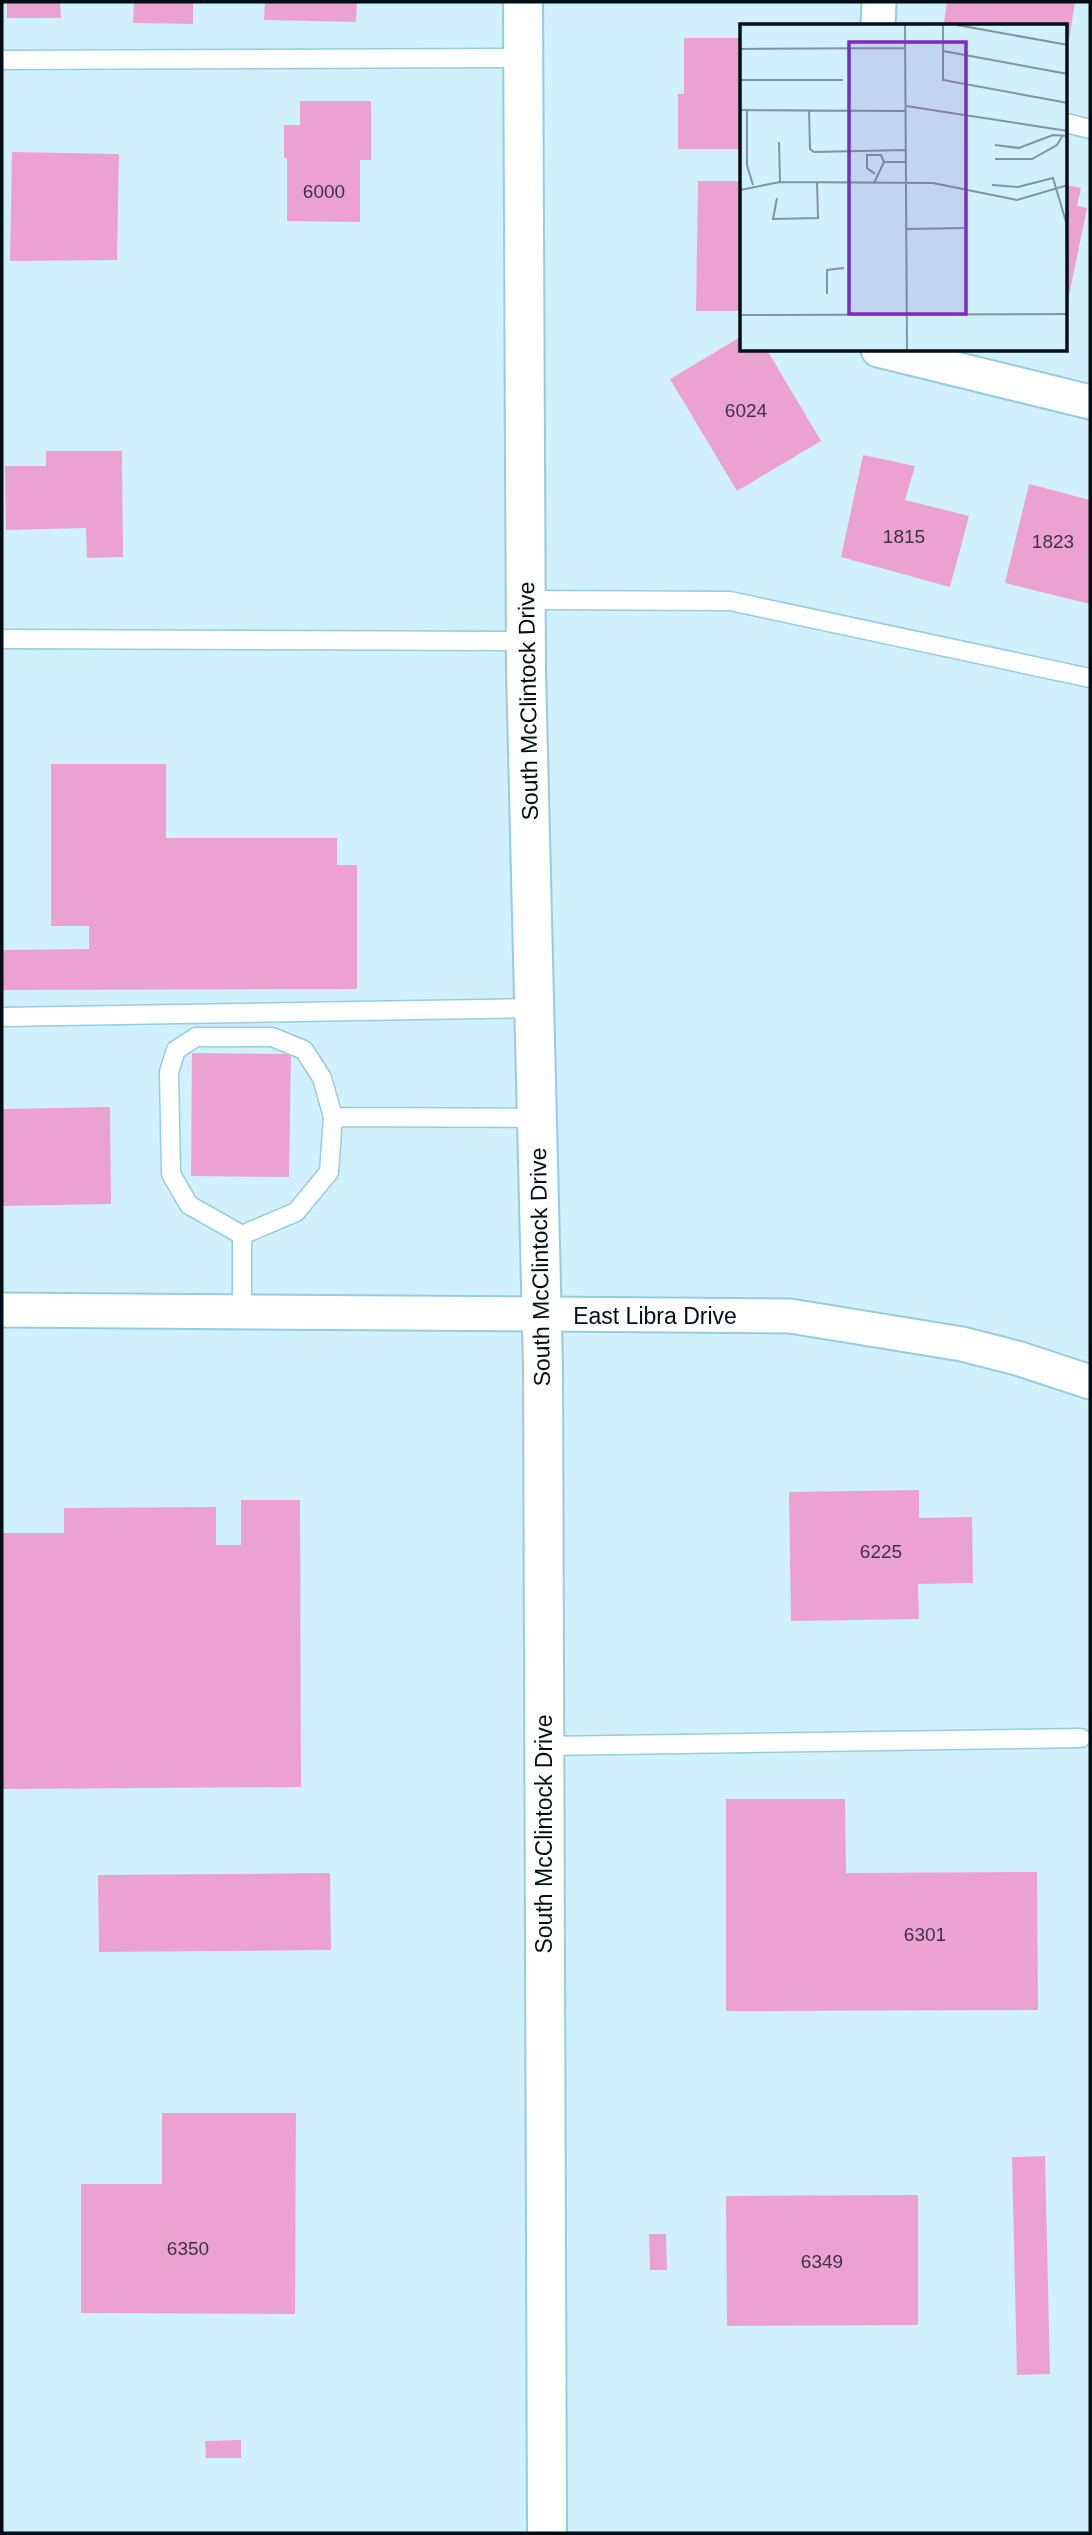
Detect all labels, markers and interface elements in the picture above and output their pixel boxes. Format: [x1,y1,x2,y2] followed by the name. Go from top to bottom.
[740,24,1068,352] inset map
[303,181,345,202] house number: 6000
[725,400,768,421] house number: 6024
[883,526,925,547] house number: 1815
[1032,531,1074,552] house number: 1823
[513,581,543,821] street label: South McClintock Drive
[525,1147,555,1387] street label: South McClintock Drive
[573,1303,737,1329] street label: East Libra Drive
[860,1541,902,1562] house number: 6225
[531,1714,557,1954] street label: South McClintock Drive
[904,1924,946,1945] house number: 6301
[167,2238,209,2259] house number: 6350
[801,2251,843,2272] house number: 6349

